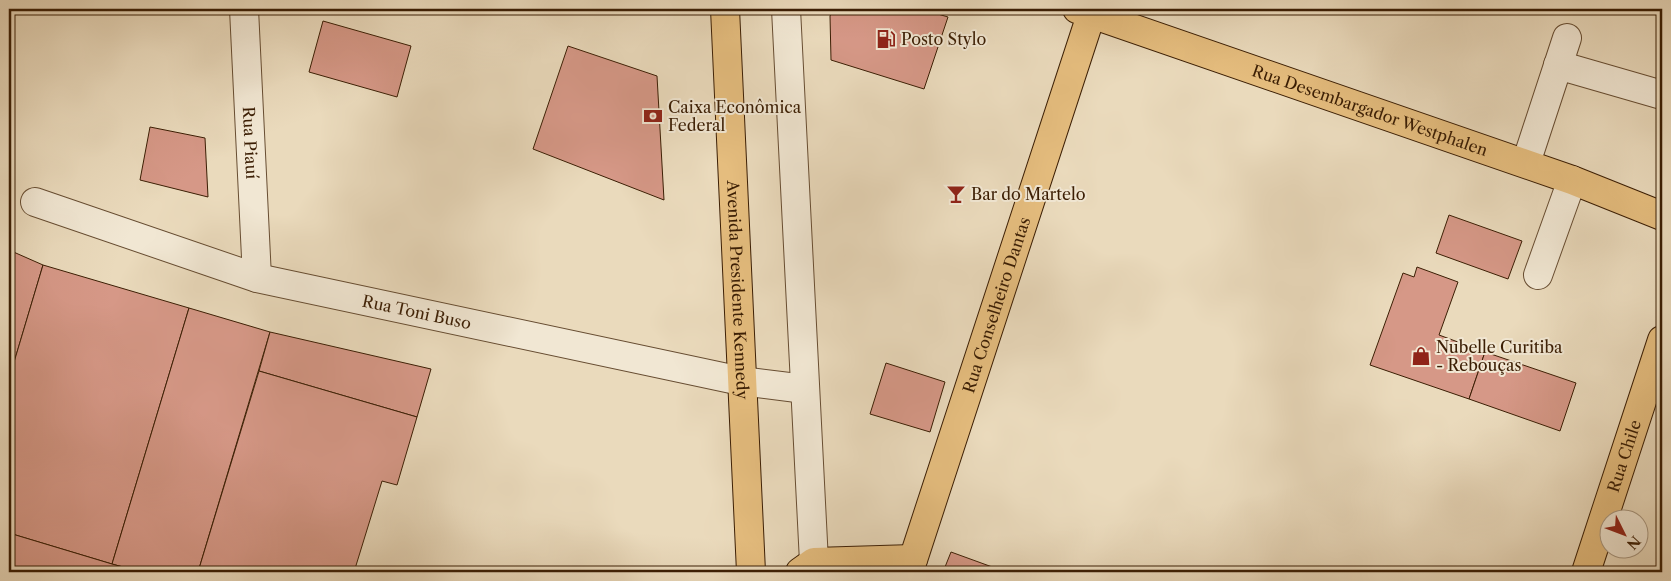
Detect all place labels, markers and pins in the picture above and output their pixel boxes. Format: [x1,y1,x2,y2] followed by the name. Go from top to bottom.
[875,28,897,50] fuel station icon: Posto Stylo
[901,29,986,49] place label: Posto Stylo
[668,97,802,135] place label: Caixa Econômica Federal
[642,105,664,127] bank icon: Caixa Econômica Federal
[945,183,967,205] bar icon: Bar do Martelo
[971,184,1086,204] place label: Bar do Martelo
[1436,337,1563,375] place label: Nubelle Curitiba - Rebouças
[1410,345,1432,367] shop icon: Nubelle Curitiba - Rebouças

